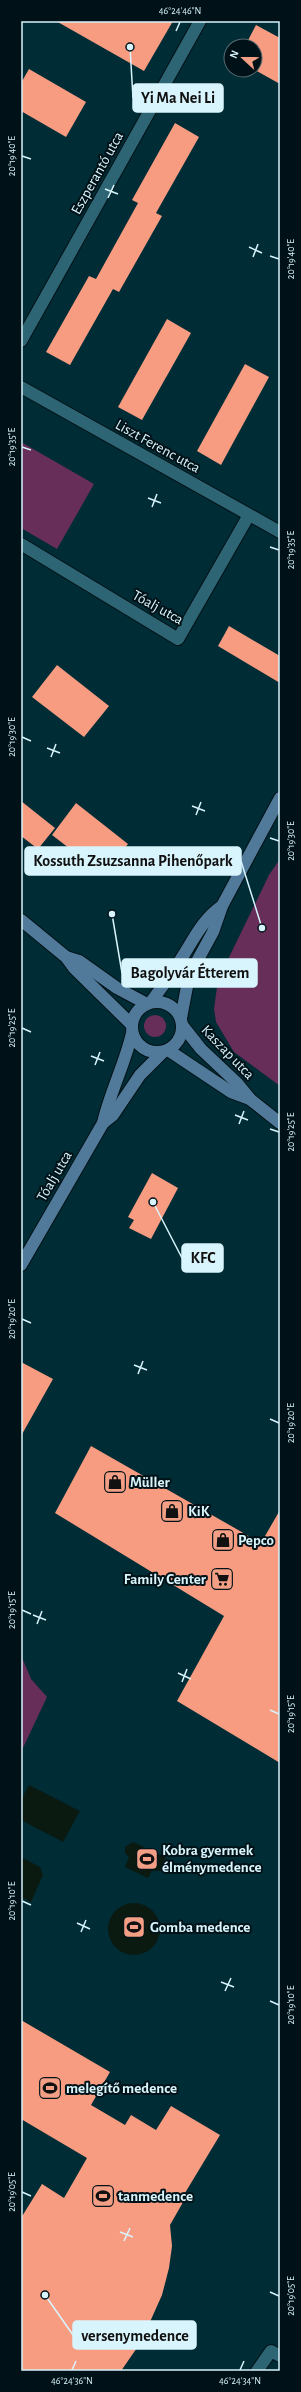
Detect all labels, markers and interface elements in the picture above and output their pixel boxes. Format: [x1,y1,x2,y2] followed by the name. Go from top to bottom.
[159,6,201,16] text: 46°24'46"N
[223,38,263,78] north arrow
[228,49,241,60] text: N
[133,84,223,112] callout: Yi Ma Nei Li
[141,90,215,106] text: Yi Ma Nei Li
[69,129,126,217] street label: Eszperantó utca
[7,136,17,176] text: 20°19'40"E
[286,239,296,279] text: 20°19'40"E
[113,417,203,476] street label: Liszt Ferenc utca
[7,428,17,466] text: 20°19'35"E
[286,531,296,569] text: 20°19'35"E
[130,587,186,628] street label: Tóalj utca
[7,717,17,757] text: 20°19'30"E
[286,821,296,861] text: 20°19'30"E
[25,847,241,875] callout: Kossuth Zsuzsanna Pihenőpark
[33,853,233,869] text: Kossuth Zsuzsanna Pihenőpark
[122,959,257,987] callout: Bagolyvár Étterem
[131,962,249,982] text: Bagolyvár Étterem
[7,1008,17,1047] text: 20°19'25"E
[198,1022,257,1082] street label: Kaszap utca
[286,1112,296,1151] text: 20°19'25"E
[34,1148,75,1204] street label: Tóalj utca
[182,1244,223,1272] callout: KFC
[191,1250,216,1266] text: KFC
[7,1299,17,1339] text: 20°19'20"E
[286,1403,296,1443] text: 20°19'20"E
[102,1469,128,1495] shop icon: Müller
[130,1475,171,1490] place label: Müller
[159,1498,185,1524] shop icon: KiK
[188,1504,210,1519] place label: KiK
[210,1527,236,1553] shop icon: Pepco
[238,1533,274,1548] place label: Pepco
[209,1566,235,1592] supermarket icon: Family Center
[124,1572,207,1587] place label: Family Center
[7,1591,17,1629] text: 20°19'15"E
[286,1695,296,1733] text: 20°19'15"E
[162,1843,262,1875] place label: Kobra gyermek élménymedence
[134,1846,160,1872] sports icon: Kobra gyermek élménymedence
[7,1881,17,1920] text: 20°19'10"E
[121,1914,147,1940] sports icon: Gomba medence
[150,1920,250,1935] place label: Gomba medence
[286,1985,296,2024] text: 20°19'10"E
[37,2075,63,2101] sports icon: melegítő medence
[66,2081,177,2096] place label: melegítő medence
[7,2172,17,2212] text: 20°19'05"E
[90,2183,116,2209] sports icon: tanmedence
[118,2189,193,2204] place label: tanmedence
[286,2276,296,2316] text: 20°19'05"E
[73,2321,196,2349] callout: versenymedence
[81,2328,189,2345] text: versenymedence
[51,2376,93,2386] text: 46°24'36"N
[219,2376,261,2386] text: 46°24'34"N

